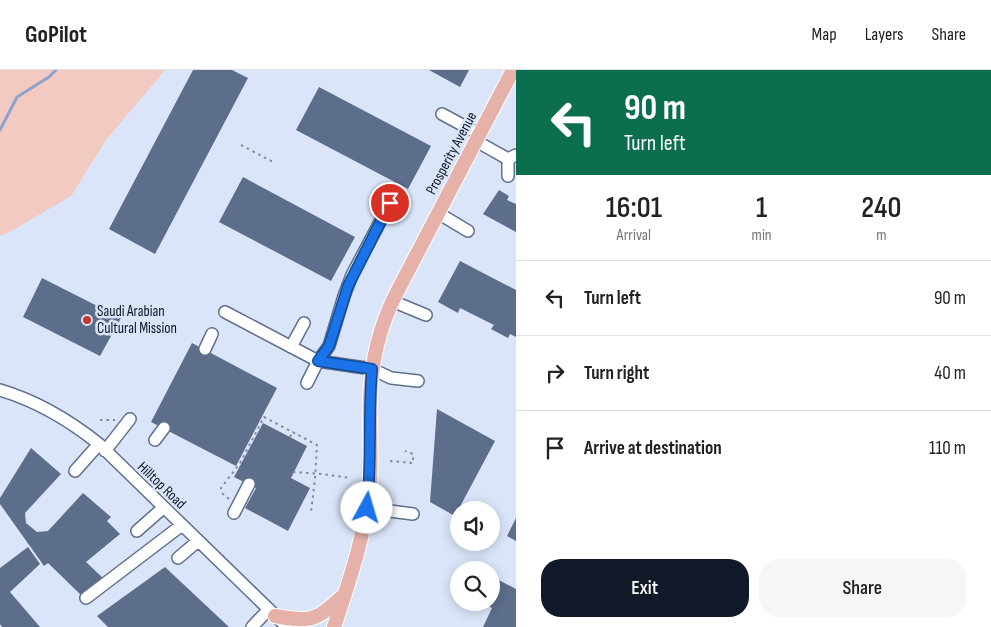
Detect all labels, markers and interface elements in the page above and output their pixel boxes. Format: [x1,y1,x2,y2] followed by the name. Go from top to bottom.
[25,20,87,49] text: GoPilot
[812,24,837,45] text: Map
[865,24,904,45] text: Layers
[932,24,966,45] text: Share
[624,87,686,130] text: 90 m
[541,90,606,155] icon: left
[422,109,481,198] street label: Prosperity Avenue
[624,130,686,157] text: Turn left
[369,182,411,224] pin
[376,189,404,217] icon: arrive
[606,190,662,226] text: 16:01
[756,190,767,226] text: 1
[861,190,901,226] text: 240
[617,226,651,245] text: Arrival
[752,226,772,245] text: min
[876,226,886,245] text: m
[541,284,569,312] icon: left
[584,287,641,310] text: Turn left
[934,287,966,310] text: 90 m
[97,302,177,338] place label: Saudi Arabian Cultural Mission
[81,314,93,326] marker: Saudi Arabian Cultural Mission
[541,359,569,387] icon: right
[584,362,649,385] text: Turn right
[934,362,966,385] text: 40 m
[541,434,569,462] icon: arrive
[584,437,722,460] text: Arrive at destination
[929,437,966,460] text: 110 m
[133,458,190,513] street label: Hilltop Road
[340,481,392,533] position arrow
[450,501,500,611] map controls
[450,501,500,551] button: sound
[541,559,749,617] button: Exit
[759,559,966,617] button: Share
[450,561,500,611] button: search

